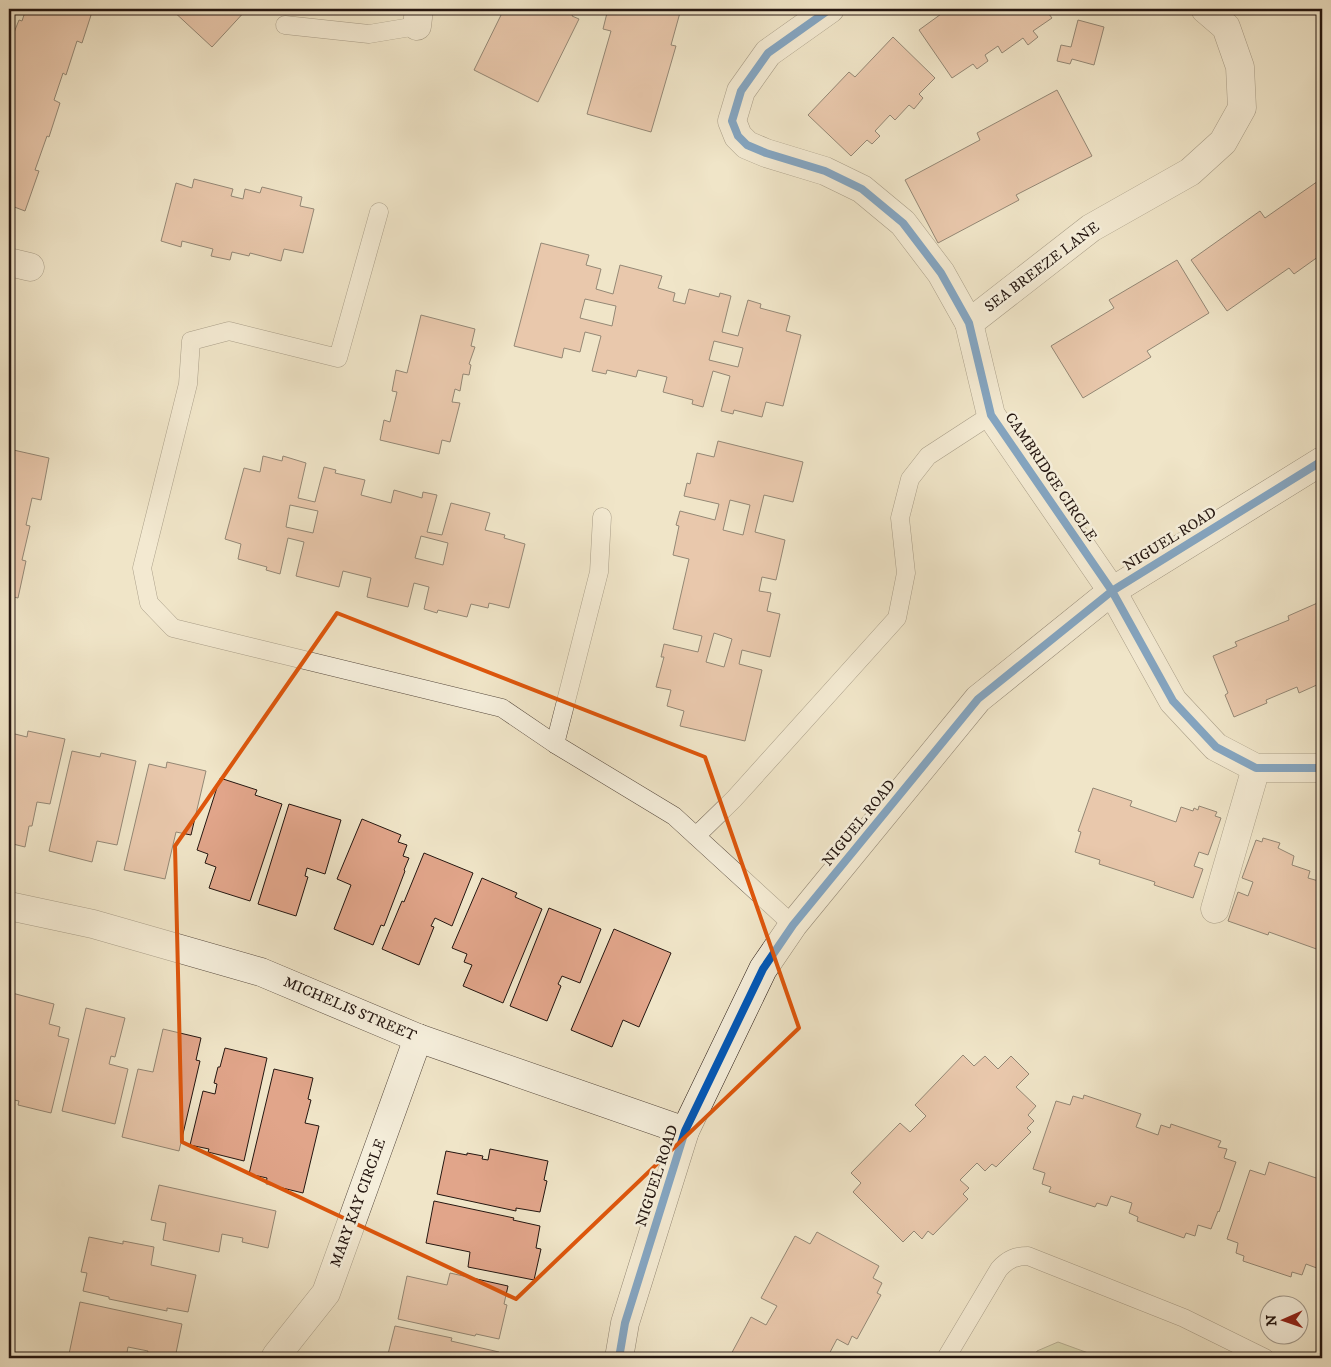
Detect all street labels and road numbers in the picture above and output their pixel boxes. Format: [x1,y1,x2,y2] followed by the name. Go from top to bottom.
[981,217,1103,316] street label: SEA BREEZE LANE
[1001,409,1102,546] street label: CAMBRIDGE CIRCLE
[1120,503,1220,575] street label: NIGUEL ROAD
[818,776,900,870] street label: NIGUEL ROAD
[281,972,420,1046] street label: MICHELIS STREET
[632,1123,682,1229] street label: NIGUEL ROAD
[326,1136,390,1270] street label: MARY KAY CIRCLE

